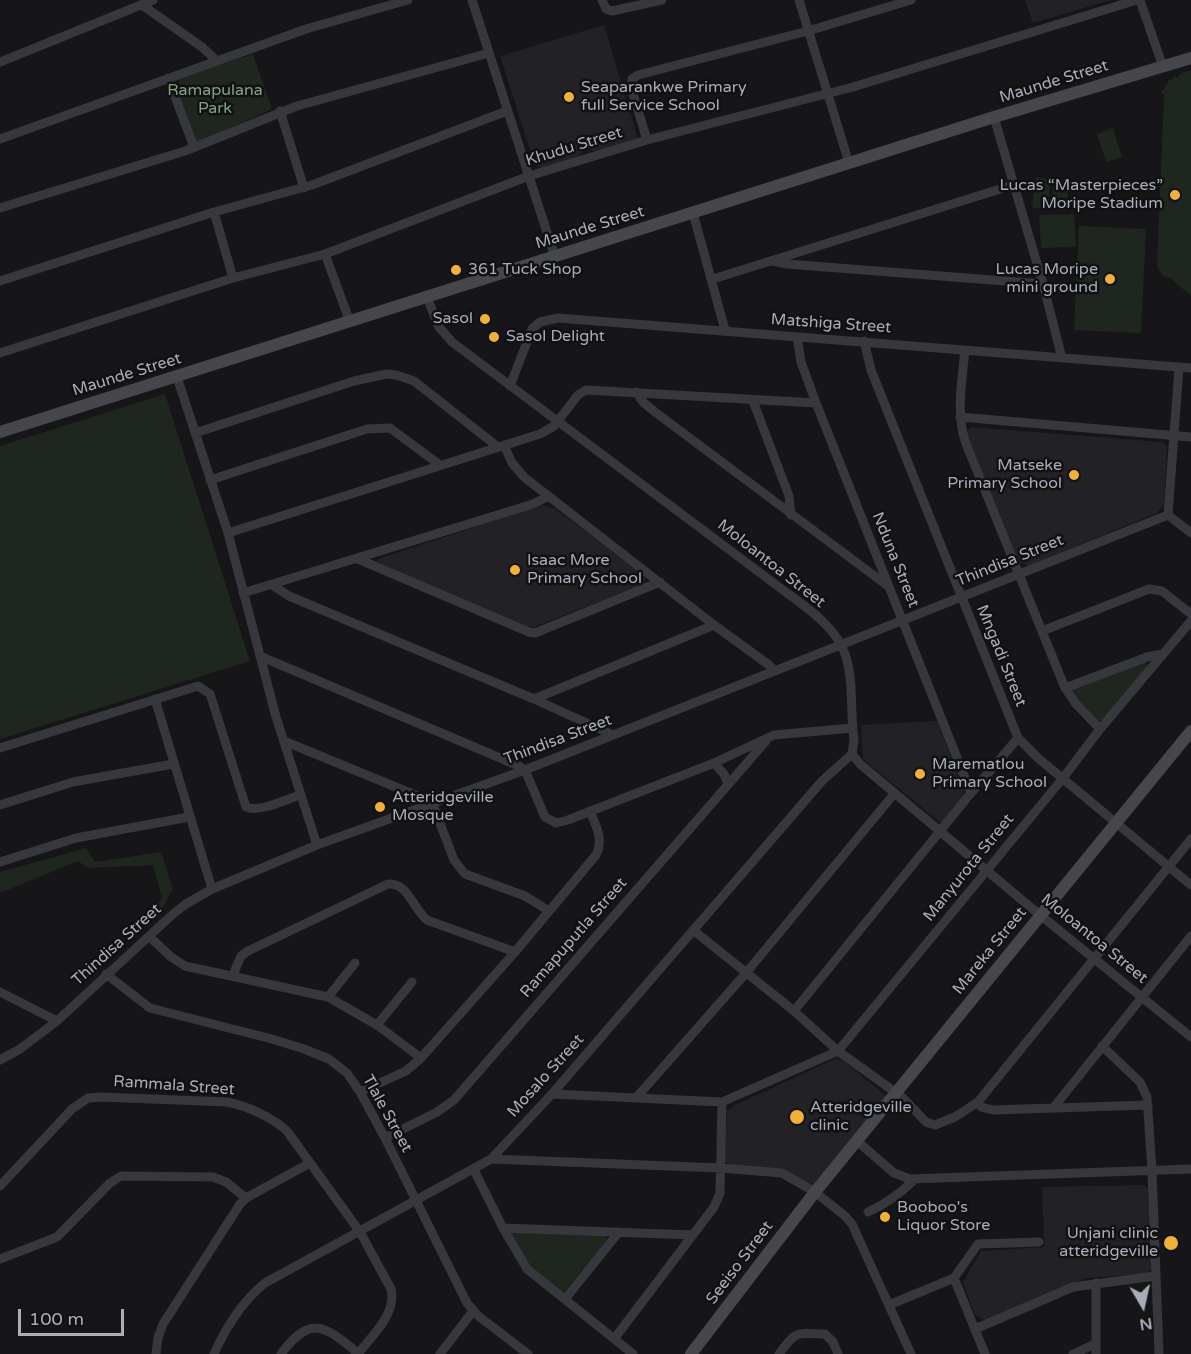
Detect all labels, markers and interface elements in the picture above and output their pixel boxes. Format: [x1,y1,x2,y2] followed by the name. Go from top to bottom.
[997,56,1111,108] street label: Maunde Street
[581,78,746,116] place label: Seaparankwe Primary full Service School
[167,81,263,119] park label: Ramapulana Park
[562,90,576,104] marker: Seaparankwe Primary full Service School
[523,123,625,171] street label: Khudu Street
[999,176,1163,214] place label: Lucas “Masterpieces” Moripe Stadium
[1168,188,1182,202] marker: Lucas “Masterpieces” Moripe Stadium
[533,202,647,254] street label: Maunde Street
[468,260,582,280] place label: 361 Tuck Shop
[995,260,1098,298] place label: Lucas Moripe mini ground
[449,263,463,277] marker: 361 Tuck Shop
[1103,272,1117,286] marker: Lucas Moripe mini ground
[433,309,473,329] place label: Sasol
[770,310,892,338] street label: Matshiga Street
[478,312,492,326] marker: Sasol
[506,327,605,347] place label: Sasol Delight
[487,330,501,344] marker: Sasol Delight
[70,349,184,401] street label: Maunde Street
[947,456,1062,494] place label: Matseke Primary School
[1067,468,1081,482] marker: Matseke Primary School
[867,510,923,610] street label: Nduna Street
[713,516,829,612] street label: Moloantoa Street
[954,531,1066,591] street label: Thindisa Street
[527,551,642,589] place label: Isaac More Primary School
[508,563,522,577] marker: Isaac More Primary School
[972,602,1030,710] street label: Mngadi Street
[501,711,615,769] street label: Thindisa Street
[932,755,1047,793] place label: Marematlou Primary School
[913,767,927,781] marker: Marematlou Primary School
[392,788,494,826] place label: Atteridgeville Mosque
[373,800,387,814] marker: Atteridgeville Mosque
[920,810,1018,926] street label: Manyurota Street
[517,874,631,1002] street label: Ramapuputla Street
[1037,890,1151,988] street label: Moloantoa Street
[68,900,166,990] street label: Thindisa Street
[949,903,1031,999] street label: Mareka Street
[504,1030,588,1122] street label: Mosalo Street
[113,1072,235,1100] street label: Rammala Street
[358,1072,416,1156] street label: Tlale Street
[810,1098,912,1136] place label: Atteridgeville clinic
[788,1108,806,1126] marker: Atteridgeville clinic
[897,1198,990,1236] place label: Booboo's Liquor Store
[878,1210,892,1224] marker: Booboo's Liquor Store
[702,1218,778,1308] street label: Seeiso Street
[1059,1224,1158,1262] place label: Unjani clinic atteridgeville
[1162,1234,1180,1252] marker: Unjani clinic atteridgeville
[1113,1276,1173,1336] north arrow
[21,1297,128,1335] scale bar
[29,1308,84,1330] text: 100 m
[1138,1313,1154,1335] text: N

